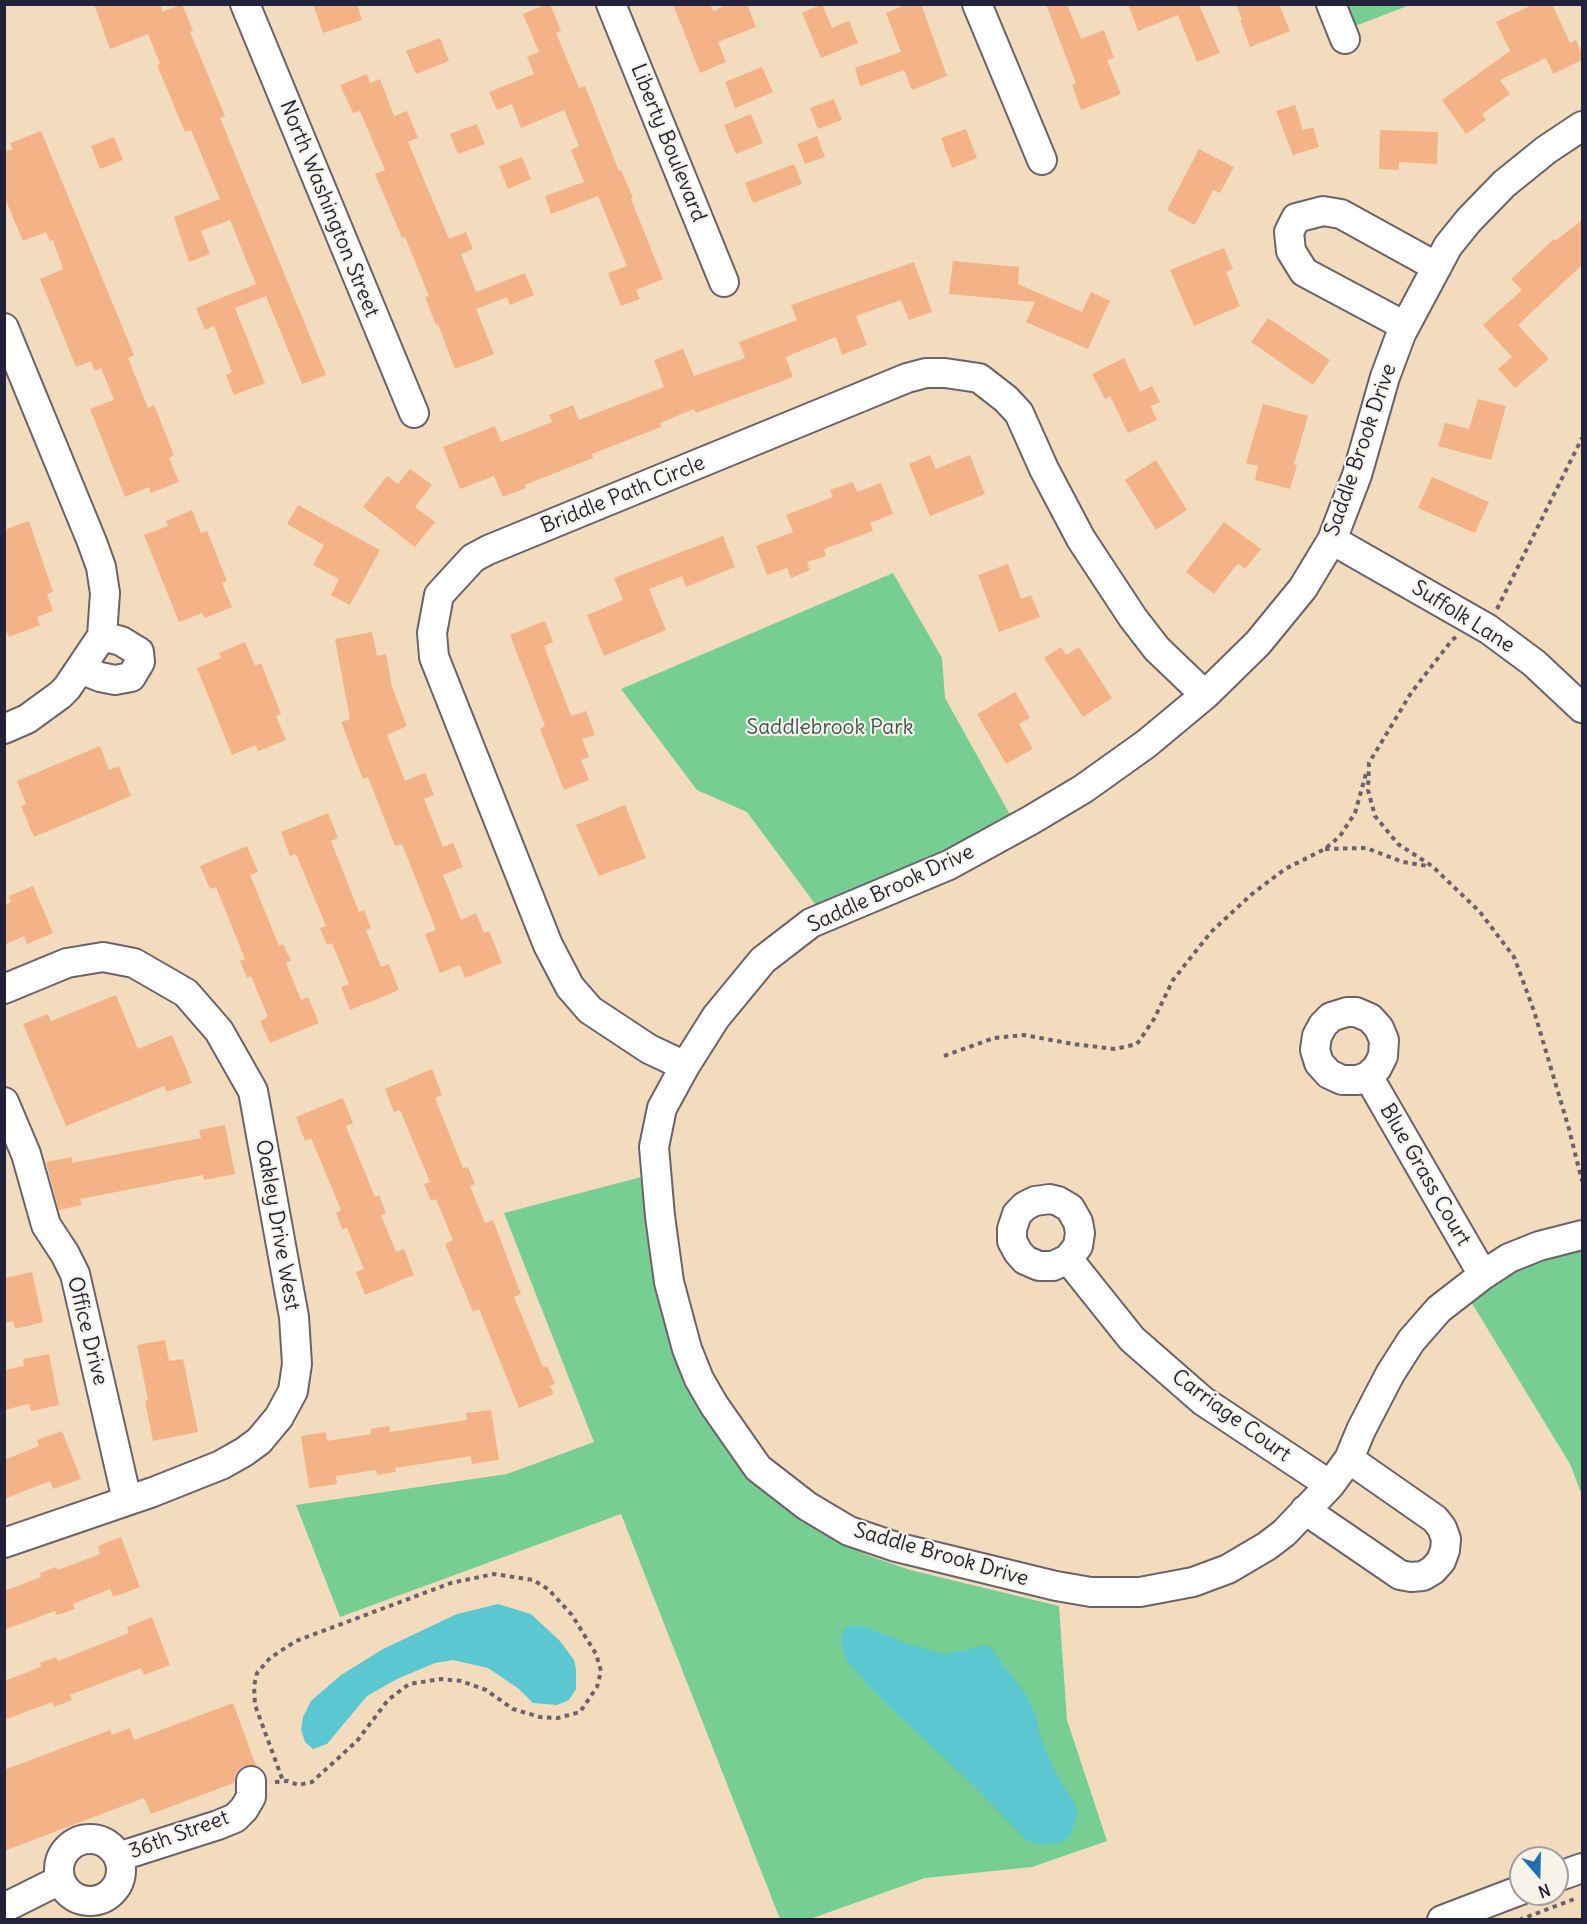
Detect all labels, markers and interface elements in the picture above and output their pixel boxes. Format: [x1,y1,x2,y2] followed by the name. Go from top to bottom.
[625,60,711,226] street label: Liberty Boulevard
[274,97,384,321] street label: North Washington Street
[1320,361,1402,539] street label: Saddle Brook Drive
[537,451,709,539] street label: Briddle Path Circle
[1407,575,1519,659] street label: Suffolk Lane
[747,715,913,741] park label: Saddlebrook Park
[804,839,978,939] street label: Saddle Brook Drive
[1374,1099,1476,1251] street label: Blue Grass Court
[250,1138,304,1312] street label: Oakley Drive West
[61,1274,113,1388] street label: Office Drive
[1167,1364,1295,1468] street label: Carriage Court
[851,1518,1031,1592] street label: Saddle Brook Drive
[126,1805,232,1865] street label: 36th Street
[1509,1846,1569,1906] north arrow
[1536,1880,1553,1902] text: N

